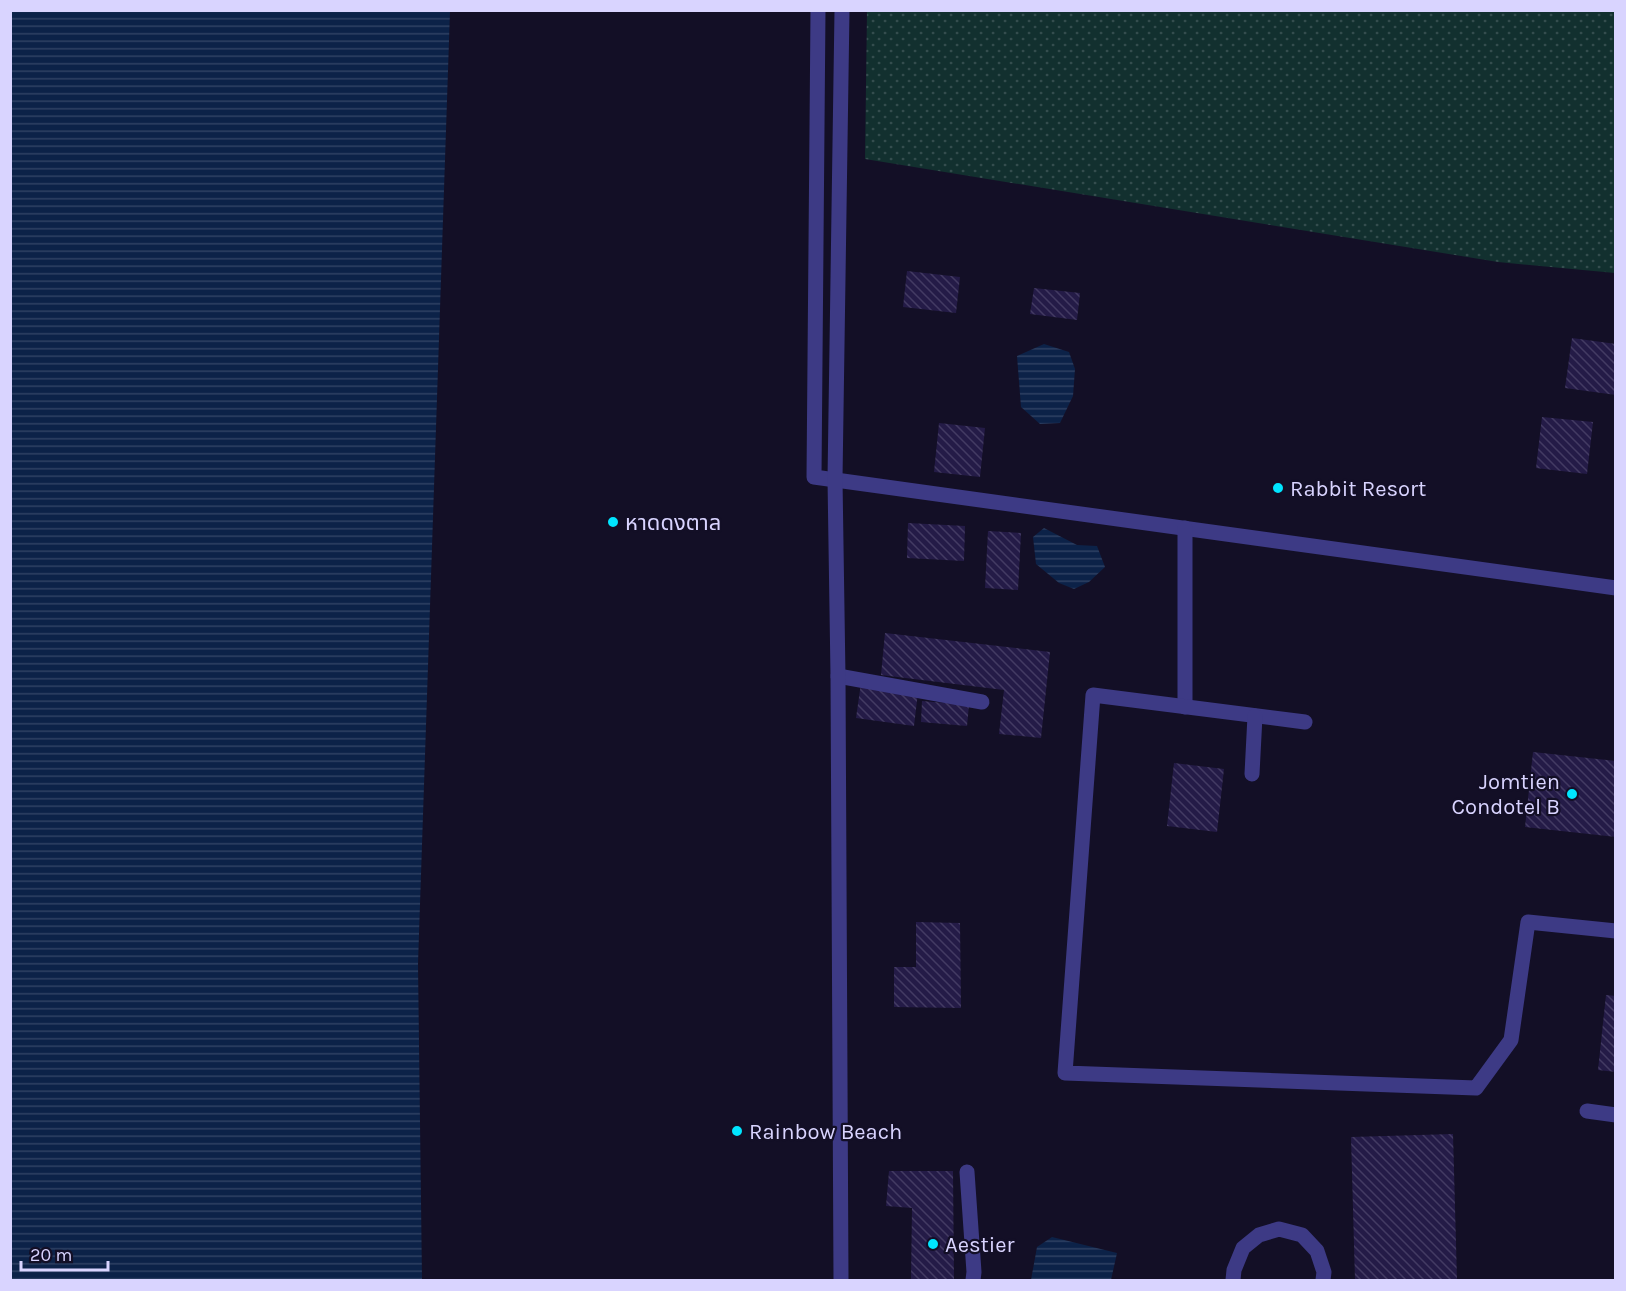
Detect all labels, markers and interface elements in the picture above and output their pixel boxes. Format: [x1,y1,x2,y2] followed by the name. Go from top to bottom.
[1290,476,1426,502] place label: Rabbit Resort
[1271,481,1285,495] marker: Rabbit Resort
[625,510,721,536] place label: หาดดงตาล
[606,515,620,529] marker: หาดดงตาล
[1452,769,1560,820] place label: Jomtien Condotel B
[1565,787,1579,801] marker: Jomtien Condotel B
[749,1119,902,1145] place label: Rainbow Beach
[730,1124,744,1138] marker: Rainbow Beach
[945,1232,1015,1258] place label: Aestier
[21,1234,108,1272] scale bar
[926,1237,940,1251] marker: Aestier
[30,1244,72,1266] text: 20 m

